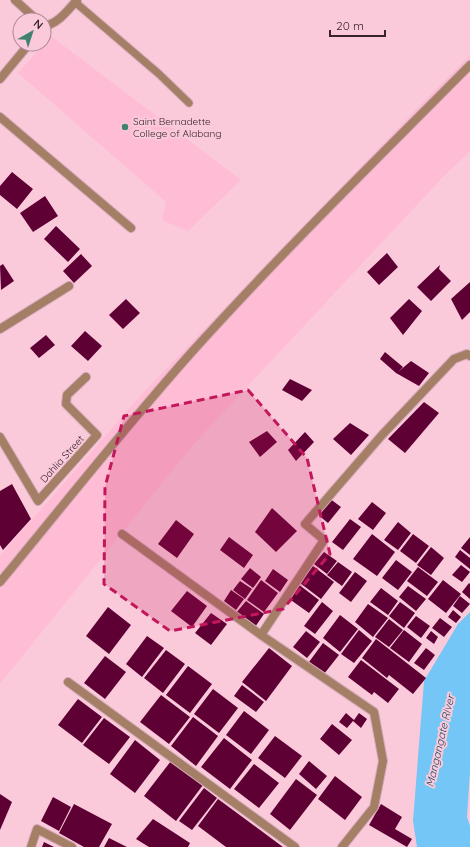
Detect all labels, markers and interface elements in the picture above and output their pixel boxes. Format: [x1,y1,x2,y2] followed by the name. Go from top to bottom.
[12,12,52,52] north arrow
[330,12,385,38] scale bar
[31,16,46,32] text: N
[336,18,364,33] text: 20 m
[133,115,221,140] place label: Saint Bernadette College of Alabang
[120,122,130,132] marker: Saint Bernadette College of Alabang
[37,432,87,485] street label: Dahlia Street
[423,692,458,788] water label: Mangangate River

